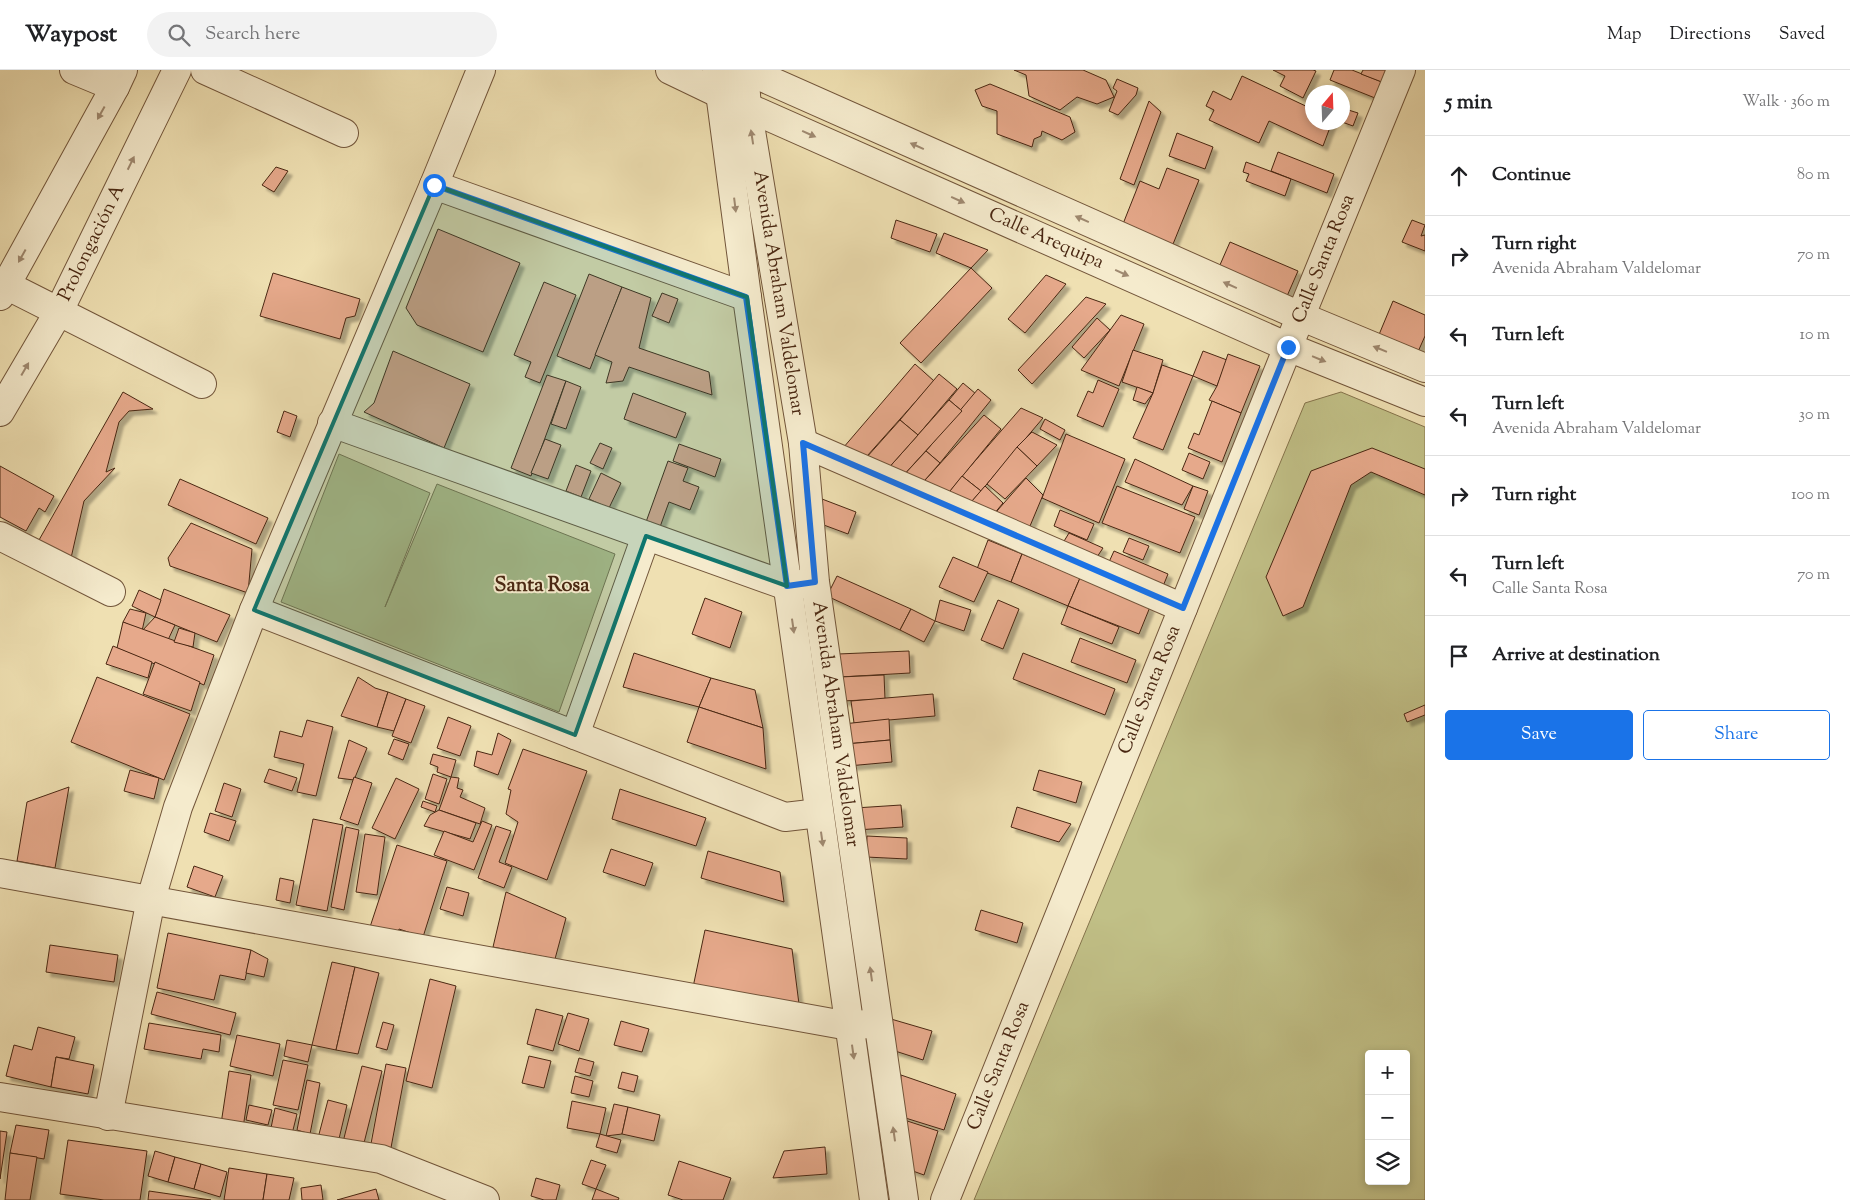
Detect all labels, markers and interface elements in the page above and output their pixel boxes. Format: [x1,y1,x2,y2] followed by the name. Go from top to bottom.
[147,12,497,57] search box
[25,18,117,52] text: Waypost
[165,21,193,49] icon: search
[205,21,300,48] text: Search here
[1607,22,1642,48] text: Map
[1670,22,1751,48] text: Directions
[1779,22,1825,48] text: Saved
[1305,85,1350,130] north arrow
[1445,88,1492,118] text: 5 min
[1742,91,1830,114] text: Walk · 360 m
[97,106,105,121] one-way arrow
[748,129,756,145] one-way arrow
[802,131,816,139] one-way arrow
[910,142,925,151] one-way arrow
[127,156,135,170] one-way arrow
[1445,162,1473,190] icon: ahead
[1492,162,1571,189] text: Continue
[1797,164,1830,187] text: 80 m
[745,168,811,418] street label: Avenida Abraham Valdelomar
[423,174,446,197] route start
[52,179,132,306] street label: Prolongación A
[1286,190,1362,328] street label: Calle Santa Rosa
[731,197,739,213] one-way arrow
[951,197,965,205] one-way arrow
[984,201,1108,277] street label: Calle Arequipa
[1075,215,1089,223] one-way arrow
[1492,231,1576,258] text: Turn right
[1445,242,1473,270] icon: right
[1797,244,1830,267] text: 70 m
[18,249,27,262] one-way arrow
[1492,258,1701,281] text: Avenida Abraham Valdelomar
[1115,270,1129,278] one-way arrow
[1223,281,1237,289] one-way arrow
[1445,322,1473,350] icon: left
[1492,322,1564,349] text: Turn left
[1800,324,1830,347] text: 10 m
[1277,336,1300,359] route end
[1372,345,1387,353] one-way arrow
[1312,356,1326,364] one-way arrow
[20,363,29,376] one-way arrow
[1492,391,1564,418] text: Turn left
[1445,402,1473,430] icon: left
[1799,404,1830,427] text: 30 m
[1492,418,1701,441] text: Avenida Abraham Valdelomar
[1445,482,1473,510] icon: right
[1492,482,1576,509] text: Turn right
[1791,484,1830,507] text: 100 m
[1492,551,1564,578] text: Turn left
[1445,562,1473,590] icon: left
[1797,564,1830,587] text: 70 m
[495,572,590,601] district label: Santa Rosa
[1492,578,1608,601] text: Calle Santa Rosa
[804,599,866,849] street label: Avenida Abraham Valdelomar
[789,618,797,634] one-way arrow
[1112,621,1188,759] street label: Calle Santa Rosa
[1445,642,1473,670] icon: arrive
[1492,642,1660,669] text: Arrive at destination
[1445,710,1633,760] button: Save
[1643,710,1830,760] button: Share
[819,831,827,847] one-way arrow
[867,965,875,981] one-way arrow
[961,997,1037,1135] street label: Calle Santa Rosa
[849,1044,857,1060] one-way arrow
[1365,1050,1410,1185] map controls
[1365,1050,1410,1095] button: +
[1365,1095,1410,1140] button: −
[890,1126,898,1142] one-way arrow
[1365,1140,1410,1185] button: layers

